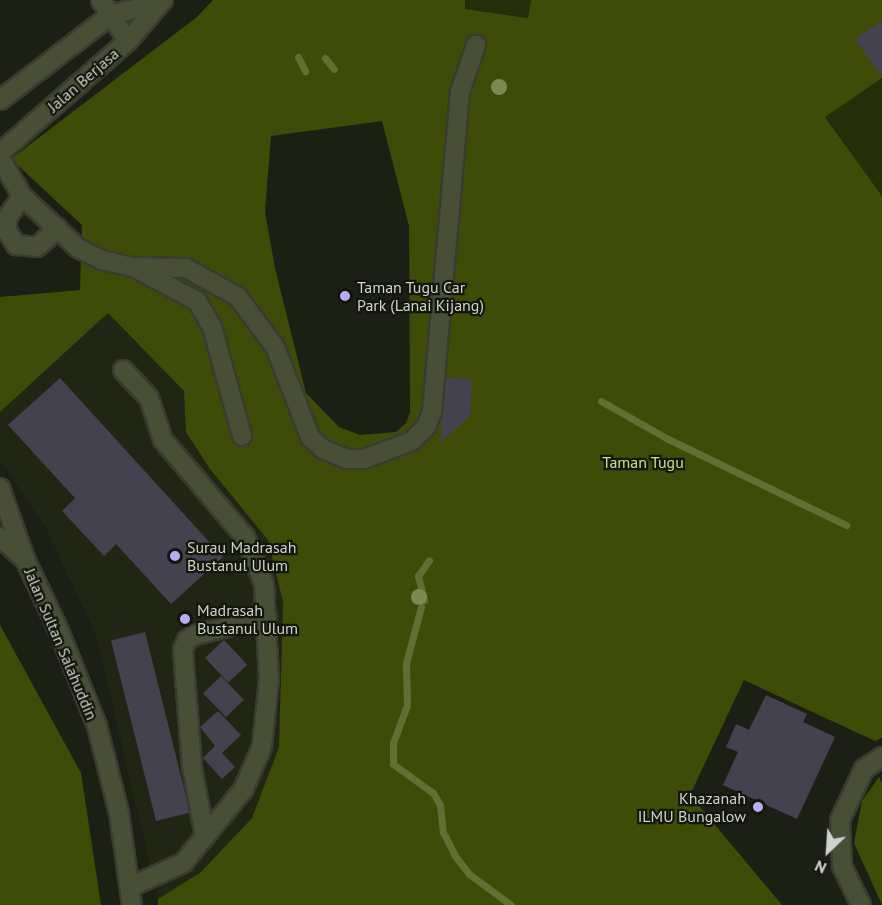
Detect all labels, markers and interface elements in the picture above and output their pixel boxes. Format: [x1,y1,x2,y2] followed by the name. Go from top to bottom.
[43,44,123,116] street label: Jalan Berjasa
[357,277,484,315] place label: Taman Tugu Car Park (Lanai Kijang)
[338,289,352,303] marker: Taman Tugu Car Park (Lanai Kijang)
[602,452,684,472] park label: Taman Tugu
[187,537,296,575] place label: Surau Madrasah Bustanul Ulum
[168,549,182,563] marker: Surau Madrasah Bustanul Ulum
[20,565,102,723] street label: Jalan Sultan Salahuddin
[197,600,298,638] place label: Madrasah Bustanul Ulum
[178,612,192,626] marker: Madrasah Bustanul Ulum
[638,788,746,826] place label: Khazanah ILMU Bungalow
[751,800,765,814] marker: Khazanah ILMU Bungalow
[798,821,858,881] north arrow
[811,856,829,879] text: N

